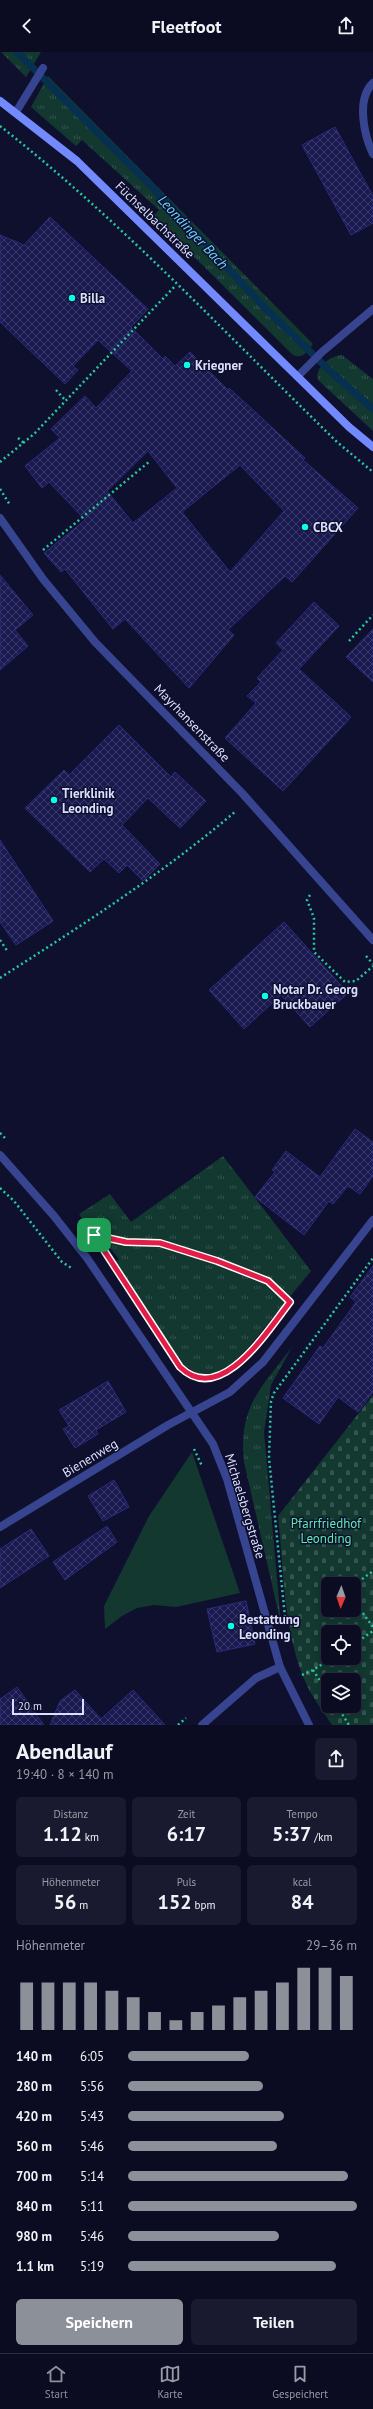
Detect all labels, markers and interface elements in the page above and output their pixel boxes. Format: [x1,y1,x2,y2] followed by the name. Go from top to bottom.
[16,15,38,37] icon: back
[151,15,222,38] text: Fleetfoot
[335,15,357,37] icon: share
[112,178,198,262] street label: Füchselbachstraße
[154,191,232,273] water label: Leondinger Bach
[80,290,105,307] place label: Billa
[67,293,77,303] marker: Billa
[195,357,243,374] place label: Kriegner
[182,360,192,370] marker: Kriegner
[313,519,344,536] place label: CBCX
[300,522,310,532] marker: CBCX
[150,680,234,766] street label: Mayrhansenstraße
[62,785,115,817] place label: Tierklinik Leonding
[49,795,59,805] marker: Tierklinik Leonding
[273,981,358,1013] place label: Notar Dr. Georg Bruckbauer
[260,991,270,1001] marker: Notar Dr. Georg Bruckbauer
[77,1218,111,1252] pin
[83,1224,105,1246] icon: arrive
[59,1435,121,1481] street label: Bienenweg
[221,1451,269,1561] street label: Michaelsbergstraße
[291,1515,362,1547] park label: Pfarrfriedhof Leonding
[321,1577,361,1617] north arrow
[321,1577,361,1713] map controls
[239,1611,300,1643] place label: Bestattung Leonding
[226,1621,236,1631] marker: Bestattung Leonding
[321,1625,361,1665] button: locate
[321,1673,361,1713] button: layers
[12,1697,84,1716] scale bar
[18,1699,42,1713] text: 20 m
[16,1737,112,1765] text: Abendlauf
[315,1738,357,1780] button: share
[16,1766,113,1783] text: 19:40 · 8 × 140 m
[53,1807,88,1821] text: Distanz
[178,1807,195,1821] text: Zeit
[287,1807,318,1821] text: Tempo
[43,1821,82,1847] text: 1.12
[167,1821,206,1847] text: 6:17
[272,1821,311,1847] text: 5:37
[82,1830,99,1844] text: km
[311,1830,332,1844] text: /km
[42,1875,100,1889] text: Höhenmeter
[177,1875,196,1889] text: Puls
[293,1875,312,1889] text: kcal
[54,1889,76,1915] text: 56
[158,1889,192,1915] text: 152
[291,1889,314,1915] text: 84
[76,1898,88,1912] text: m
[192,1898,215,1912] text: bpm
[16,1937,85,1954] text: Höhenmeter
[306,1937,357,1954] text: 29–36 m
[16,2048,52,2065] text: 140 m
[80,2048,104,2065] text: 6:05
[16,2078,52,2095] text: 280 m
[80,2078,104,2095] text: 5:56
[16,2108,52,2125] text: 420 m
[80,2108,104,2125] text: 5:43
[16,2138,52,2155] text: 560 m
[80,2138,104,2155] text: 5:46
[16,2168,52,2185] text: 700 m
[80,2168,104,2185] text: 5:14
[16,2198,52,2215] text: 840 m
[80,2198,104,2215] text: 5:11
[16,2228,52,2245] text: 980 m
[80,2228,104,2245] text: 5:46
[16,2258,54,2275] text: 1.1 km
[80,2258,104,2275] text: 5:19
[16,2299,183,2345] button: Speichern
[191,2299,357,2345] button: Teilen
[45,2363,68,2401] tab: Start
[157,2363,183,2401] tab: Karte
[272,2363,328,2401] tab: Gespeichert

